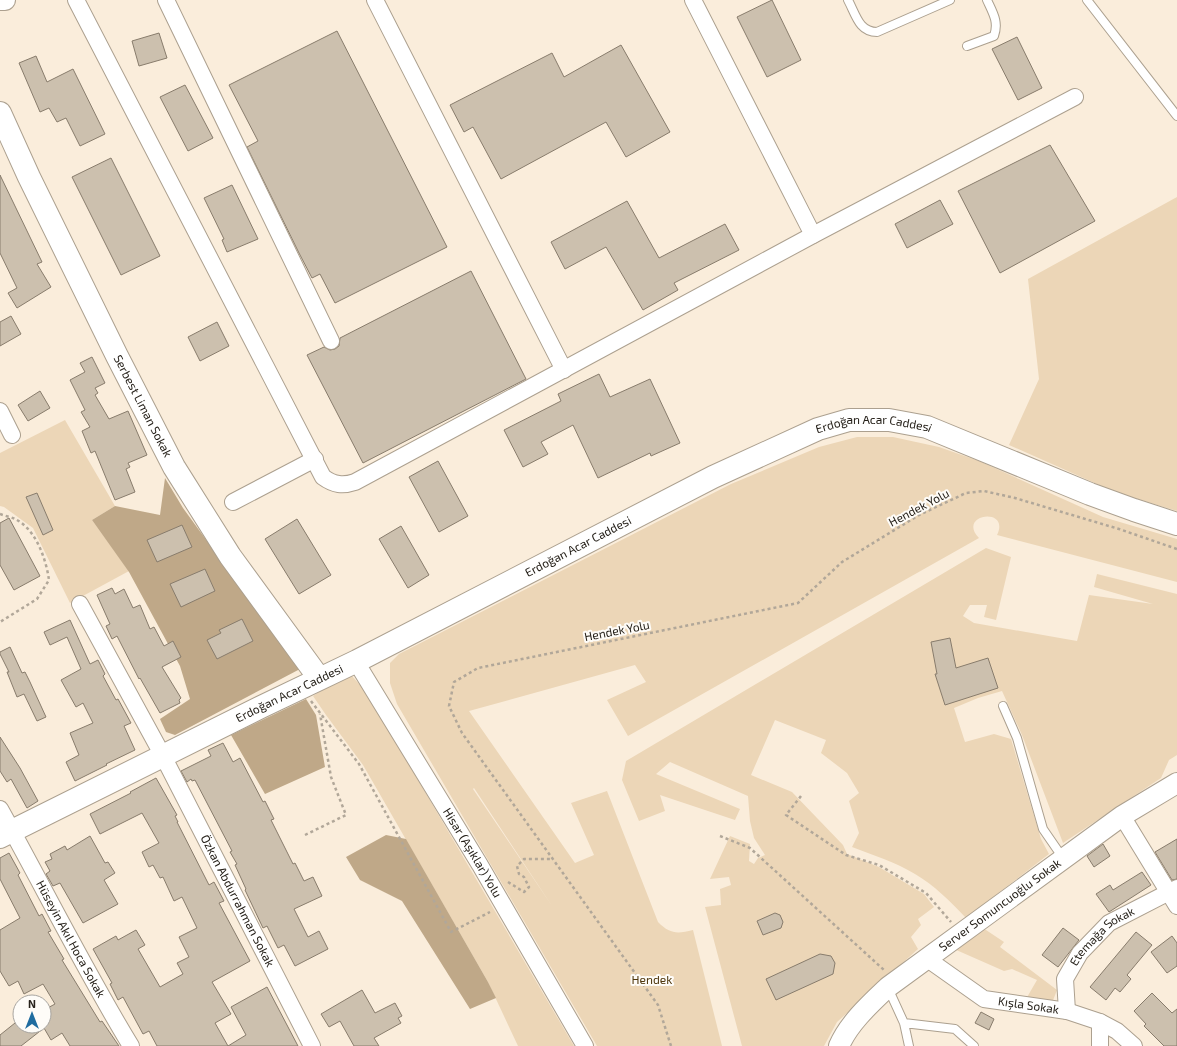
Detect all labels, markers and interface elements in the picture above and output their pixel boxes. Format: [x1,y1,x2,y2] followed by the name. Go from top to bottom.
[112,352,176,459] street label: Serbest Liman Sokak
[814,412,934,435] street label: Erdoğan Acar Caddesi
[886,485,951,529] street label: Hendek Yolu
[522,513,633,579] street label: Erdoğan Acar Caddesi
[583,617,651,643] street label: Hendek Yolu
[233,661,345,725] street label: Erdoğan Acar Caddesi
[441,805,505,900] street label: Hisar (Aşıklar) Yolu
[199,832,278,969] street label: Özkan Abdurrahman Sokak
[936,855,1063,954] street label: Server Somuncuoğlu Sokak
[34,878,109,1000] street label: Hüseyin Akıl Hoca Sokak
[1066,903,1136,968] street label: Etemağa Sokak
[632,972,672,986] park label: Hendek
[997,993,1060,1016] street label: Kışla Sokak
[12,994,52,1034] north arrow
[28,997,36,1010] text: N

